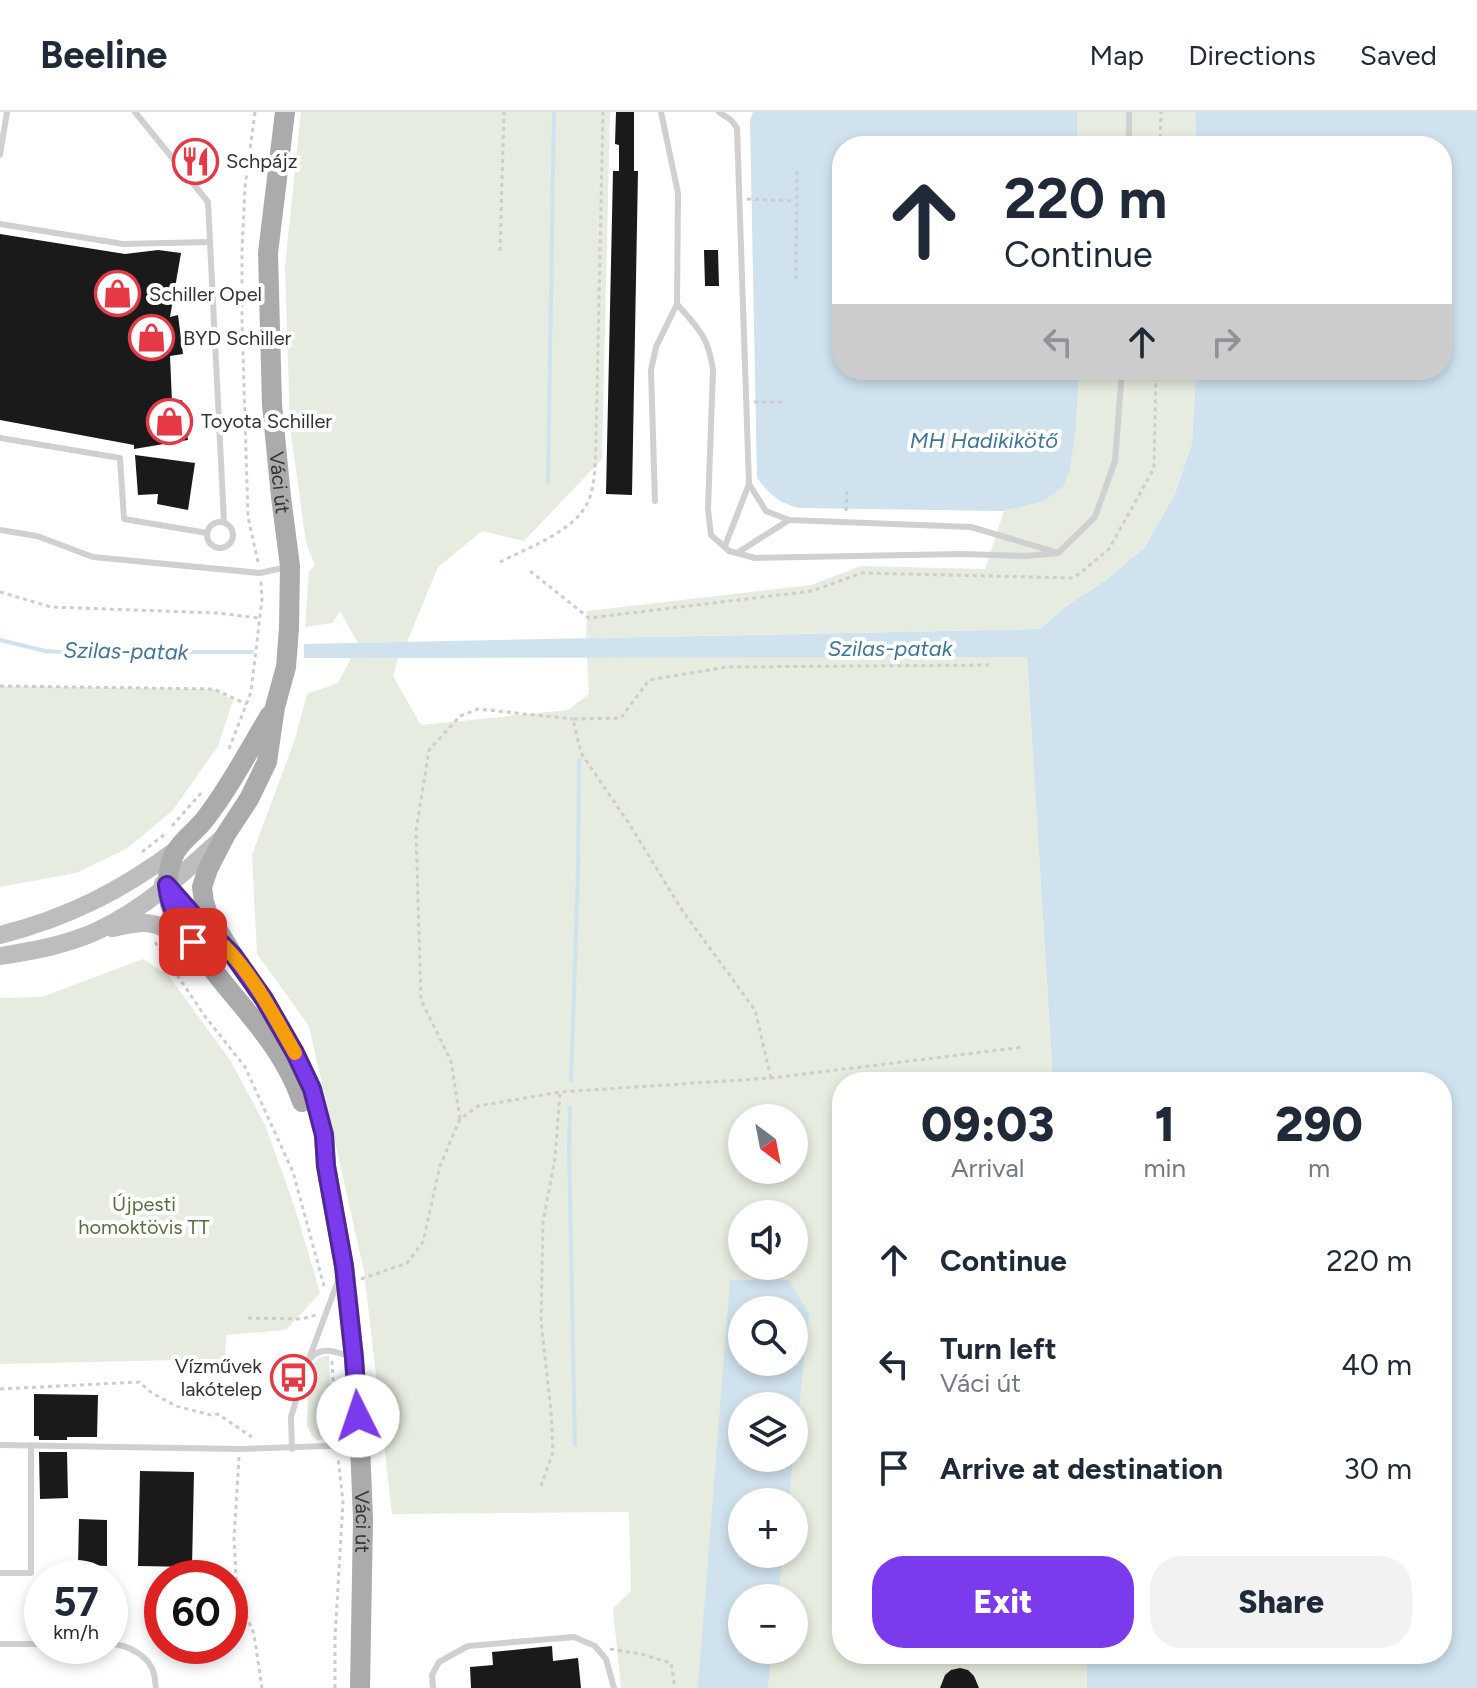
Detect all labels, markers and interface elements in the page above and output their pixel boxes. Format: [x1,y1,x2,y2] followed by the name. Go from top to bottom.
[40,32,167,78] text: Beeline
[1090,38,1144,72] text: Map
[1188,38,1316,72] text: Directions
[1360,38,1437,72] text: Saved
[171,137,219,185] restaurant icon: Schpájz
[226,149,297,173] place label: Schpájz
[1004,165,1167,232] text: 220 m
[872,168,976,272] icon: ahead
[1004,233,1153,276] text: Continue
[94,270,142,318] shop icon: Schiller Opel
[149,282,262,306] place label: Schiller Opel
[128,314,176,362] shop icon: BYD Schiller
[1036,320,1080,364] icon: left
[1120,320,1164,364] icon: ahead
[1204,320,1248,364] icon: right
[183,326,292,350] place label: BYD Schiller
[146,397,194,445] shop icon: Toyota Schiller
[201,409,332,433] place label: Toyota Schiller
[910,427,1059,454] water label: MH Hadikikötő
[265,450,295,515] street label: Váci út
[828,635,954,662] water label: Szilas-patak
[63,636,190,666] water label: Szilas-patak
[159,908,227,976] pin
[171,920,215,964] icon: arrive
[921,1095,1054,1153] text: 09:03
[1155,1095,1175,1153] text: 1
[1275,1095,1363,1153] text: 290
[728,1104,808,1184] north arrow
[728,1104,808,1664] map controls
[951,1152,1024,1184] text: Arrival
[1143,1152,1186,1184] text: min
[1308,1152,1330,1184] text: m
[78,1192,210,1239] park label: Újpesti homoktövis TT
[728,1200,808,1280] button: sound
[872,1238,916,1282] icon: ahead
[940,1242,1067,1279] text: Continue
[1326,1242,1412,1279] text: 220 m
[728,1296,808,1376] button: search
[940,1330,1057,1367] text: Turn left
[872,1342,916,1386] icon: left
[1341,1346,1412,1383] text: 40 m
[269,1353,317,1401] bus stop icon: Vízművek lakótelep
[175,1354,262,1401] place label: Vízművek lakótelep
[940,1367,1021,1399] text: Váci út
[316,1374,400,1458] position arrow
[728,1392,808,1472] button: layers
[872,1446,916,1490] icon: arrive
[940,1450,1223,1487] text: Arrive at destination
[1344,1450,1412,1487] text: 30 m
[728,1488,808,1568] button: +
[350,1490,375,1553] street label: Váci út
[872,1556,1134,1648] button: Exit
[1150,1556,1412,1648] button: Share
[144,1560,248,1664] speed limit sign: 60
[53,1578,99,1626] text: 57
[728,1584,808,1664] button: −
[53,1620,99,1644] text: km/h

